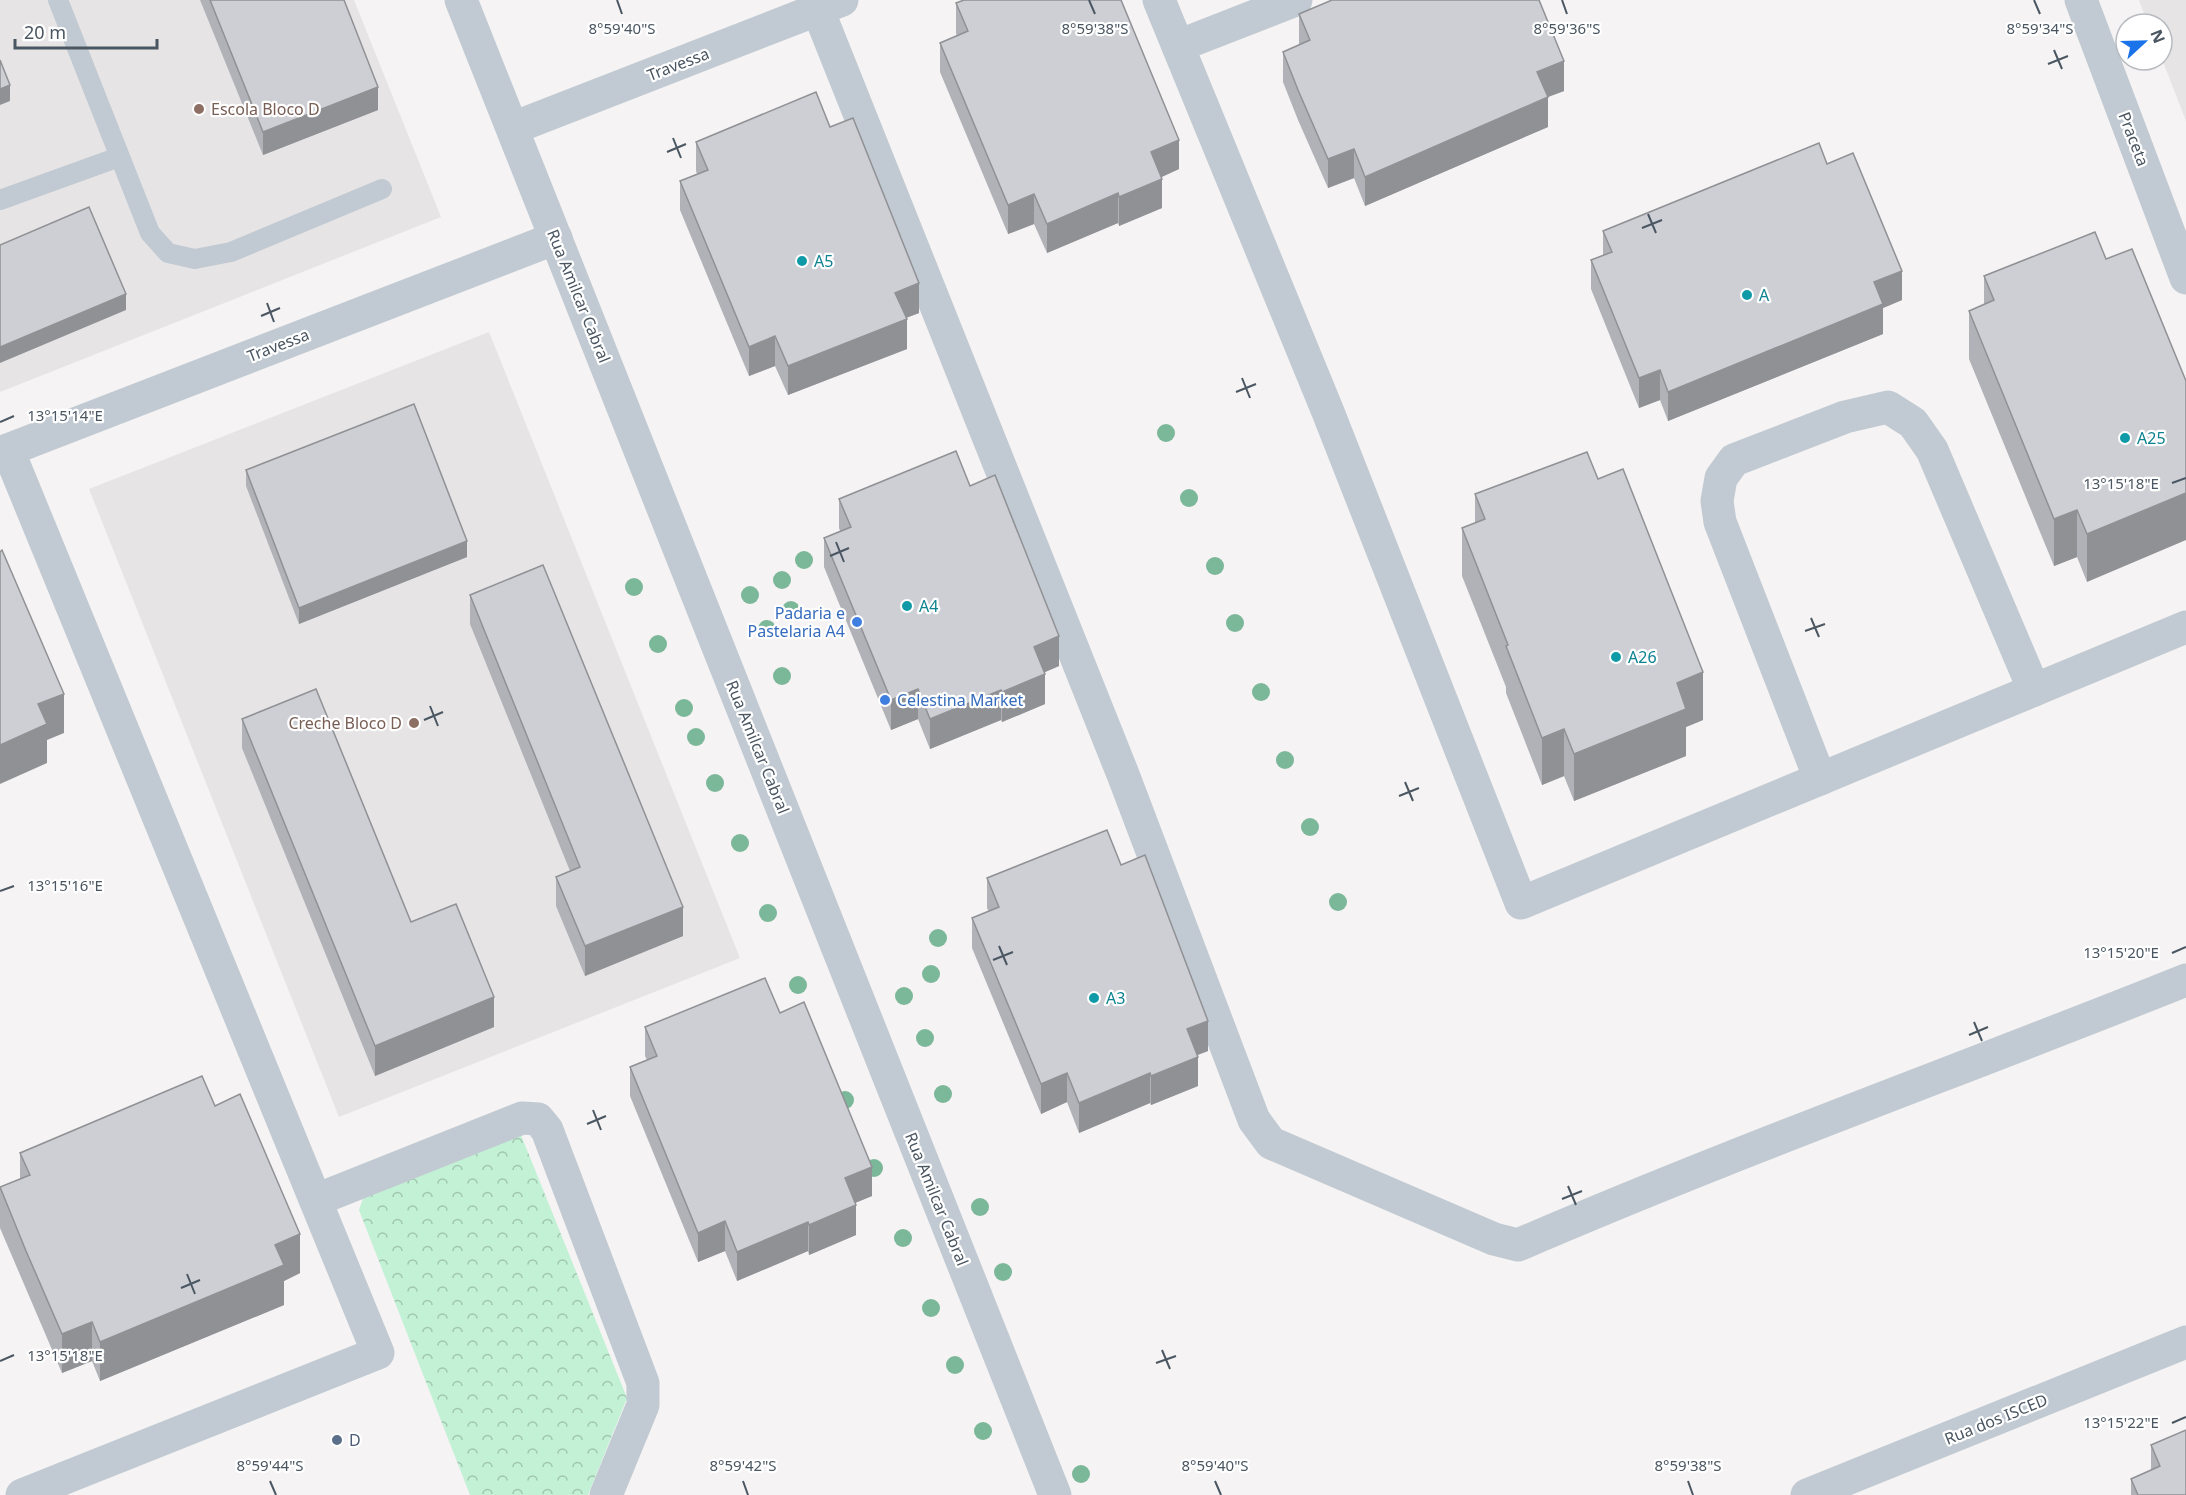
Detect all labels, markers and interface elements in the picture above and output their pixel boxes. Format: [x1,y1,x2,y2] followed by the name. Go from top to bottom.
[15,12,158,50] scale bar
[2114,12,2174,72] north arrow
[588,18,656,38] text: 8°59'40"S
[1061,18,1129,38] text: 8°59'38"S
[1533,18,1601,38] text: 8°59'36"S
[2006,18,2074,38] text: 8°59'34"S
[24,20,66,44] text: 20 m
[2145,26,2171,47] text: N
[644,42,712,86] street label: Travessa
[211,98,320,120] place label: Escola Bloco D
[192,102,206,116] marker: Escola Bloco D
[2114,109,2154,169] street label: Praceta
[542,226,616,366] street label: Rua Amilcar Cabral
[814,250,833,272] place label: A5
[795,254,809,268] marker: A5
[1759,284,1770,306] place label: A
[1740,288,1754,302] marker: A
[244,323,312,367] street label: Travessa
[27,405,103,425] text: 13°15'14"E
[2137,427,2166,449] place label: A25
[2118,431,2132,445] marker: A25
[2083,473,2159,493] text: 13°15'18"E
[919,595,938,617] place label: A4
[900,599,914,613] marker: A4
[748,602,845,642] place label: Padaria e Pastelaria A4
[850,615,864,629] marker: Padaria e Pastelaria A4
[1628,646,1657,668] place label: A26
[1609,650,1623,664] marker: A26
[721,677,795,817] street label: Rua Amilcar Cabral
[897,689,1024,711] place label: Celestina Market
[878,693,892,707] marker: Celestina Market
[288,712,402,734] place label: Creche Bloco D
[407,716,421,730] marker: Creche Bloco D
[27,875,103,895] text: 13°15'16"E
[2083,942,2159,962] text: 13°15'20"E
[1106,987,1125,1009] place label: A3
[1087,991,1101,1005] marker: A3
[900,1129,974,1269] street label: Rua Amilcar Cabral
[27,1345,103,1365] text: 13°15'18"E
[1941,1388,2051,1450] street label: Rua dos ISCED
[2083,1412,2159,1432] text: 13°15'22"E
[349,1429,361,1451] place label: D
[330,1433,344,1447] marker: D
[236,1455,304,1475] text: 8°59'44"S
[709,1455,777,1475] text: 8°59'42"S
[1181,1455,1249,1475] text: 8°59'40"S
[1654,1455,1722,1475] text: 8°59'38"S

